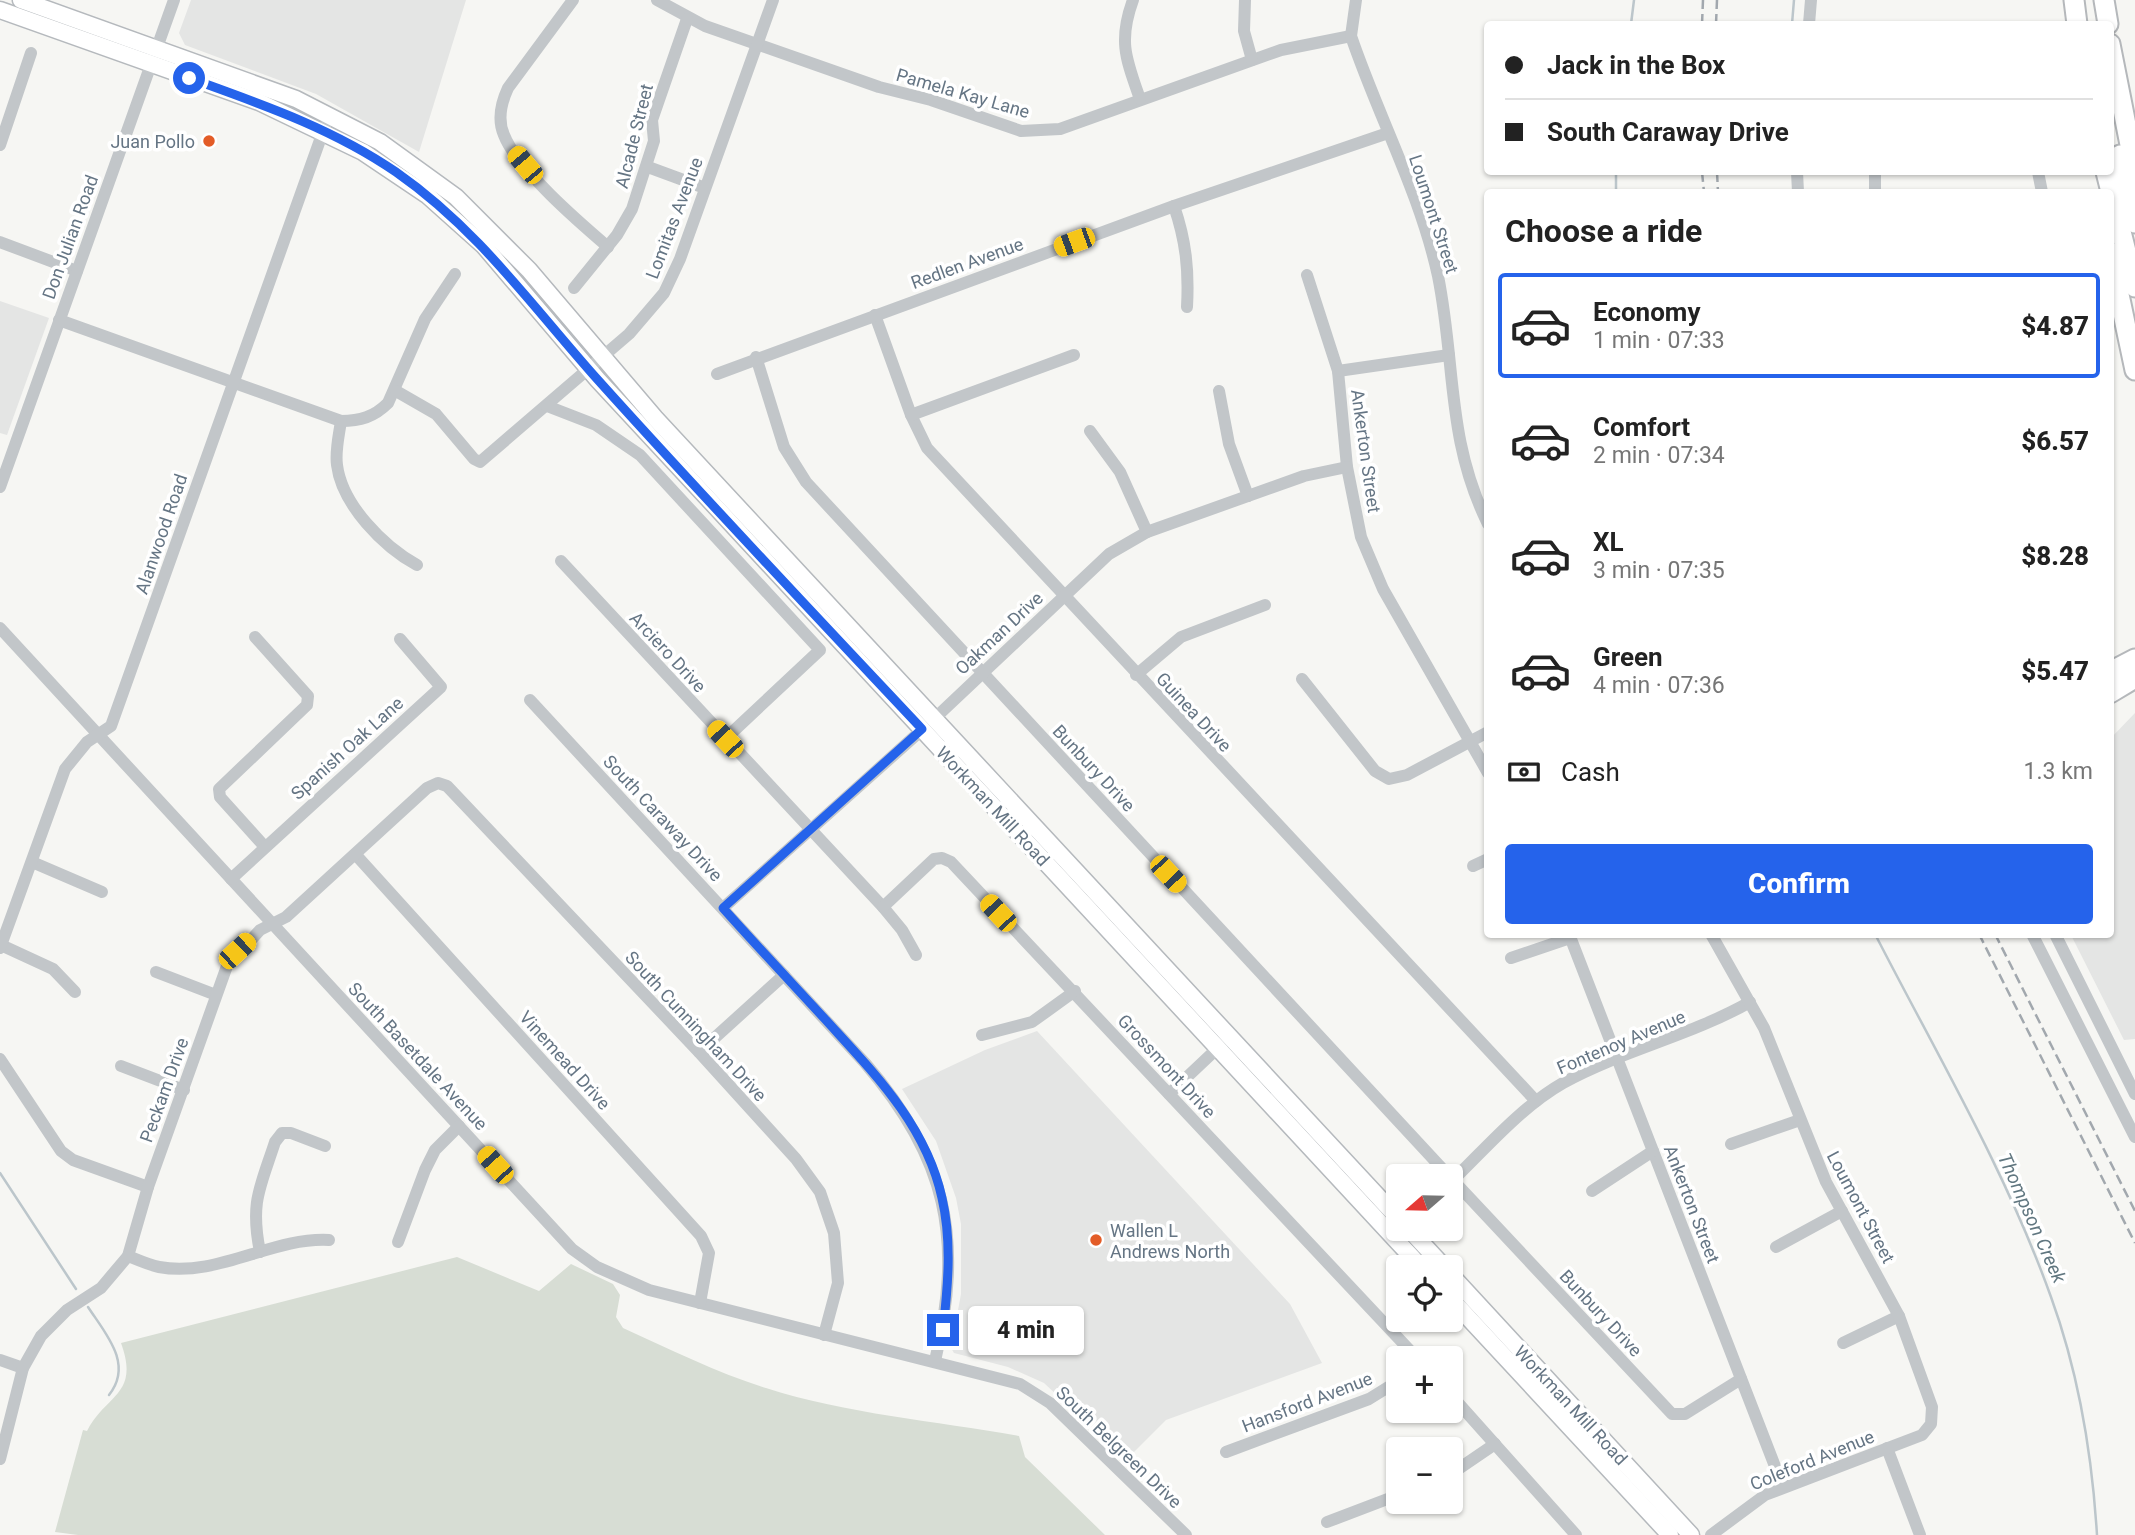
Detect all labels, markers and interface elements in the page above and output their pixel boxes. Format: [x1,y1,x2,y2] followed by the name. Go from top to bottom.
[1547,50,1725,80] text: Jack in the Box
[173,62,205,94] route start
[894,64,1032,122] street label: Pamela Kay Lane
[611,81,657,190] street label: Alcade Street
[1547,117,1789,147] text: South Caraway Drive
[110,131,195,152] place label: Juan Pollo
[201,133,217,149] marker: Juan Pollo
[504,142,547,188] car
[1405,152,1463,276] street label: Loumont Street
[641,154,707,282] street label: Lomitas Avenue
[38,172,102,302] street label: Don Julian Road
[1505,212,1702,250] text: Choose a ride
[1051,225,1098,259] car
[908,233,1026,293] street label: Redlen Avenue
[1509,294,1572,357] icon: car
[1593,297,1700,327] text: Economy
[2021,311,2089,341] text: $4.87
[1593,327,1725,354] text: 1 min · 07:33
[1347,388,1385,514] street label: Ankerton Street
[1509,409,1572,472] icon: car
[1593,412,1690,442] text: Comfort
[2021,426,2089,456] text: $6.57
[1593,442,1725,469] text: 2 min · 07:34
[131,471,191,597] street label: Alanwood Road
[1509,524,1572,587] icon: car
[1593,527,1624,557] text: XL
[2021,541,2089,571] text: $8.28
[1593,557,1725,584] text: 3 min · 07:35
[951,587,1047,679] street label: Oakman Drive
[625,607,711,697] street label: Arciero Drive
[1509,639,1572,702] icon: car
[1593,642,1663,672] text: Green
[2021,656,2089,686] text: $5.47
[1152,668,1236,756] street label: Guinea Drive
[1593,672,1725,699] text: 4 min · 07:36
[287,692,407,804] street label: Spanish Oak Lane
[703,716,748,762] car
[1049,720,1139,816] street label: Bunbury Drive
[932,742,1054,870] street label: Workman Mill Road
[599,751,727,885] street label: South Caraway Drive
[1505,753,1543,791] icon: cash
[1561,757,1620,787] text: Cash
[2024,758,2093,785] text: 1.3 km
[1505,844,2093,924] button: Confirm
[1146,851,1191,897] car
[976,890,1021,936] car
[215,929,260,973] car
[621,947,771,1105] street label: South Cunningham Drive
[344,978,492,1134] street label: South Basetdale Avenue
[515,1006,615,1114] street label: Vinemead Drive
[1554,1006,1688,1078] street label: Fontenoy Avenue
[1114,1010,1220,1122] street label: Grossmont Drive
[135,1035,193,1145] street label: Peckam Drive
[474,1142,517,1188] car
[1660,1142,1724,1266] street label: Ankerton Street
[1823,1147,1899,1267] street label: Loumont Street
[1993,1149,2071,1287] water label: Thompson Creek
[1386,1164,1463,1241] north arrow
[1386,1164,1463,1514] map controls
[1110,1220,1230,1262] place label: Wallen L Andrews North
[1088,1232,1104,1248] marker: Wallen L Andrews North
[1386,1255,1463,1332] button: locate
[1556,1265,1646,1361] street label: Bunbury Drive
[968,1306,1083,1354] callout: 4 min
[927,1314,959,1346] route end
[997,1317,1055,1344] text: 4 min
[1510,1341,1632,1469] street label: Workman Mill Road
[1386,1346,1463,1423] button: +
[1239,1368,1375,1436] street label: Hansford Avenue
[1052,1382,1186,1512] street label: South Belgreen Drive
[1747,1426,1877,1494] street label: Coleford Avenue
[1386,1437,1463,1514] button: −

